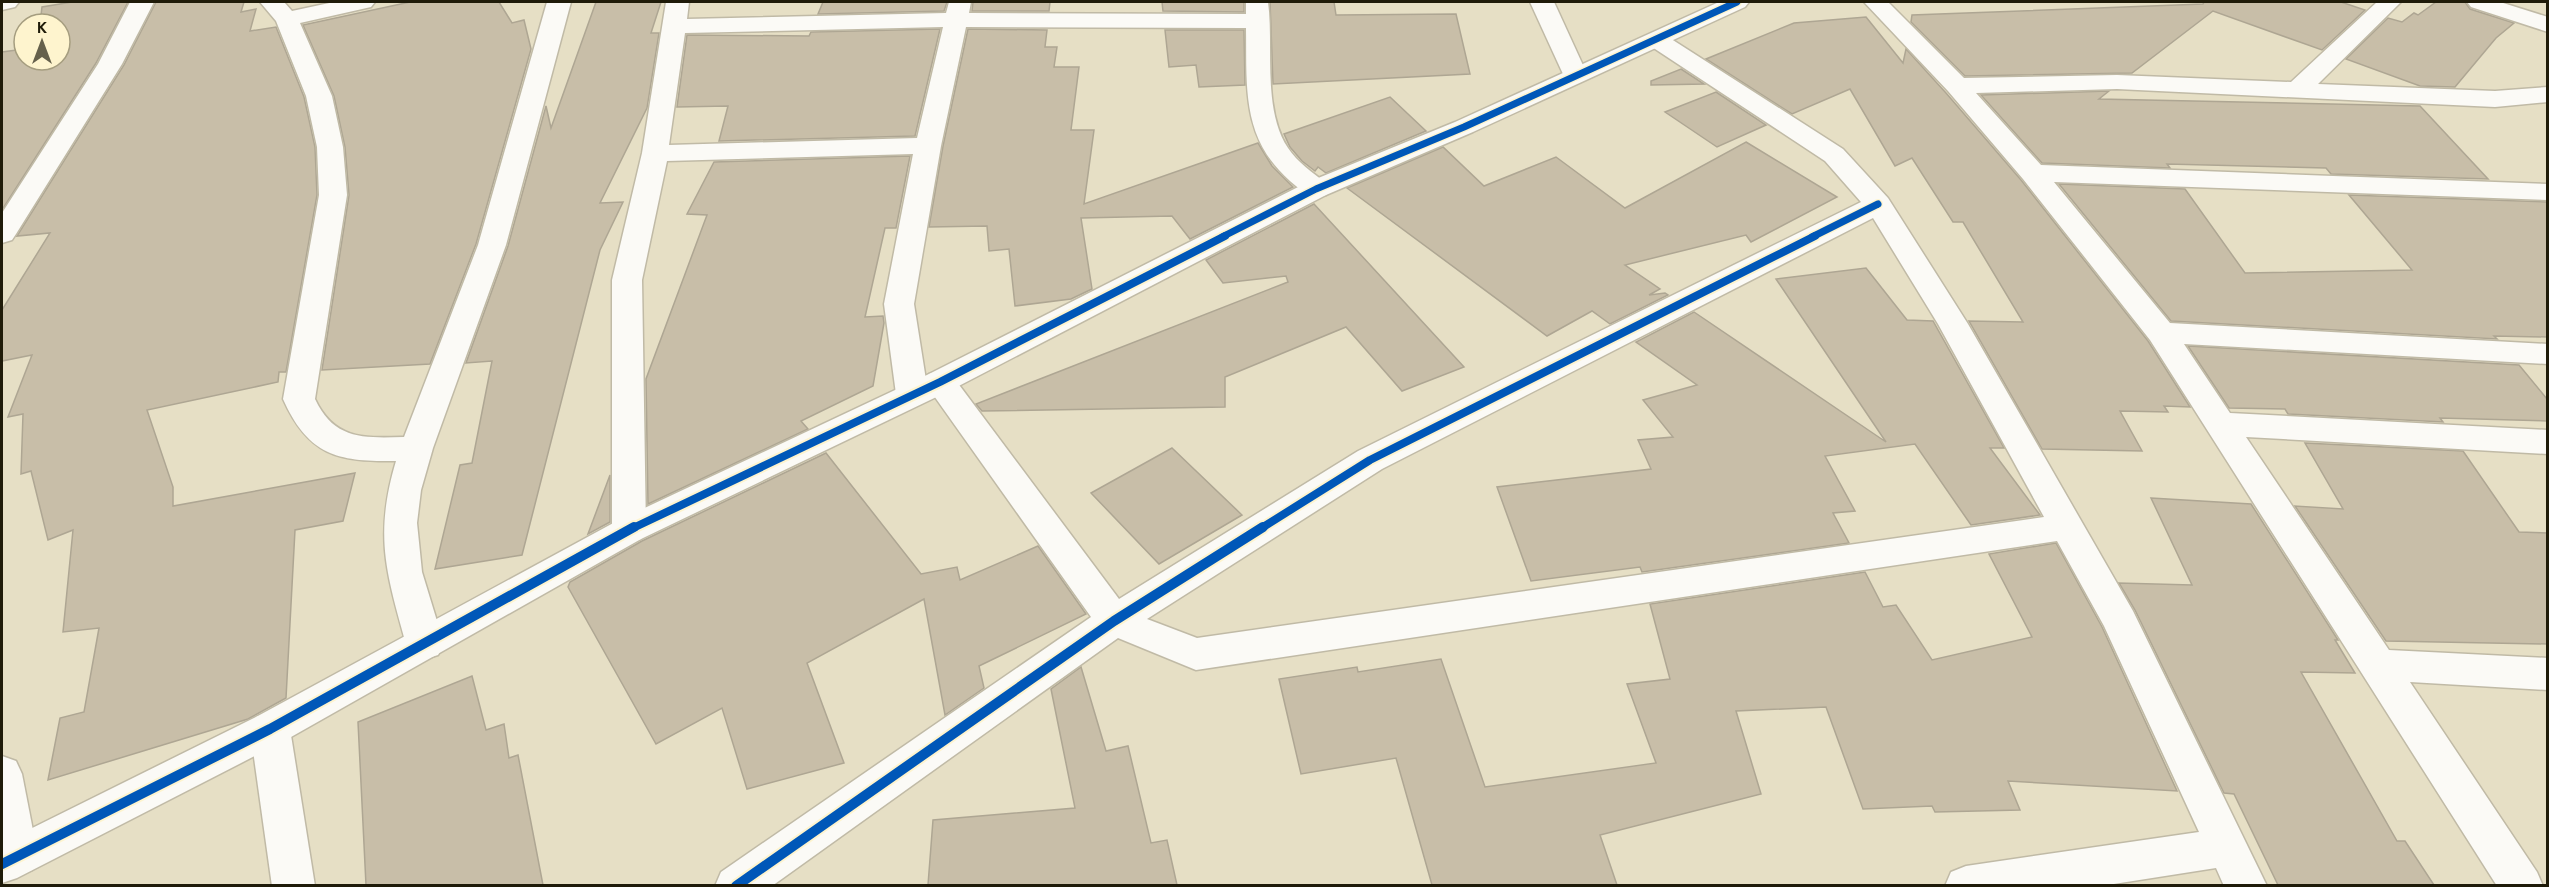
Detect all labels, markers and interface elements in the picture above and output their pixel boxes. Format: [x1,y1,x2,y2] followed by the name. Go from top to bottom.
[12,12,72,72] north arrow
[37,17,47,38] text: K

